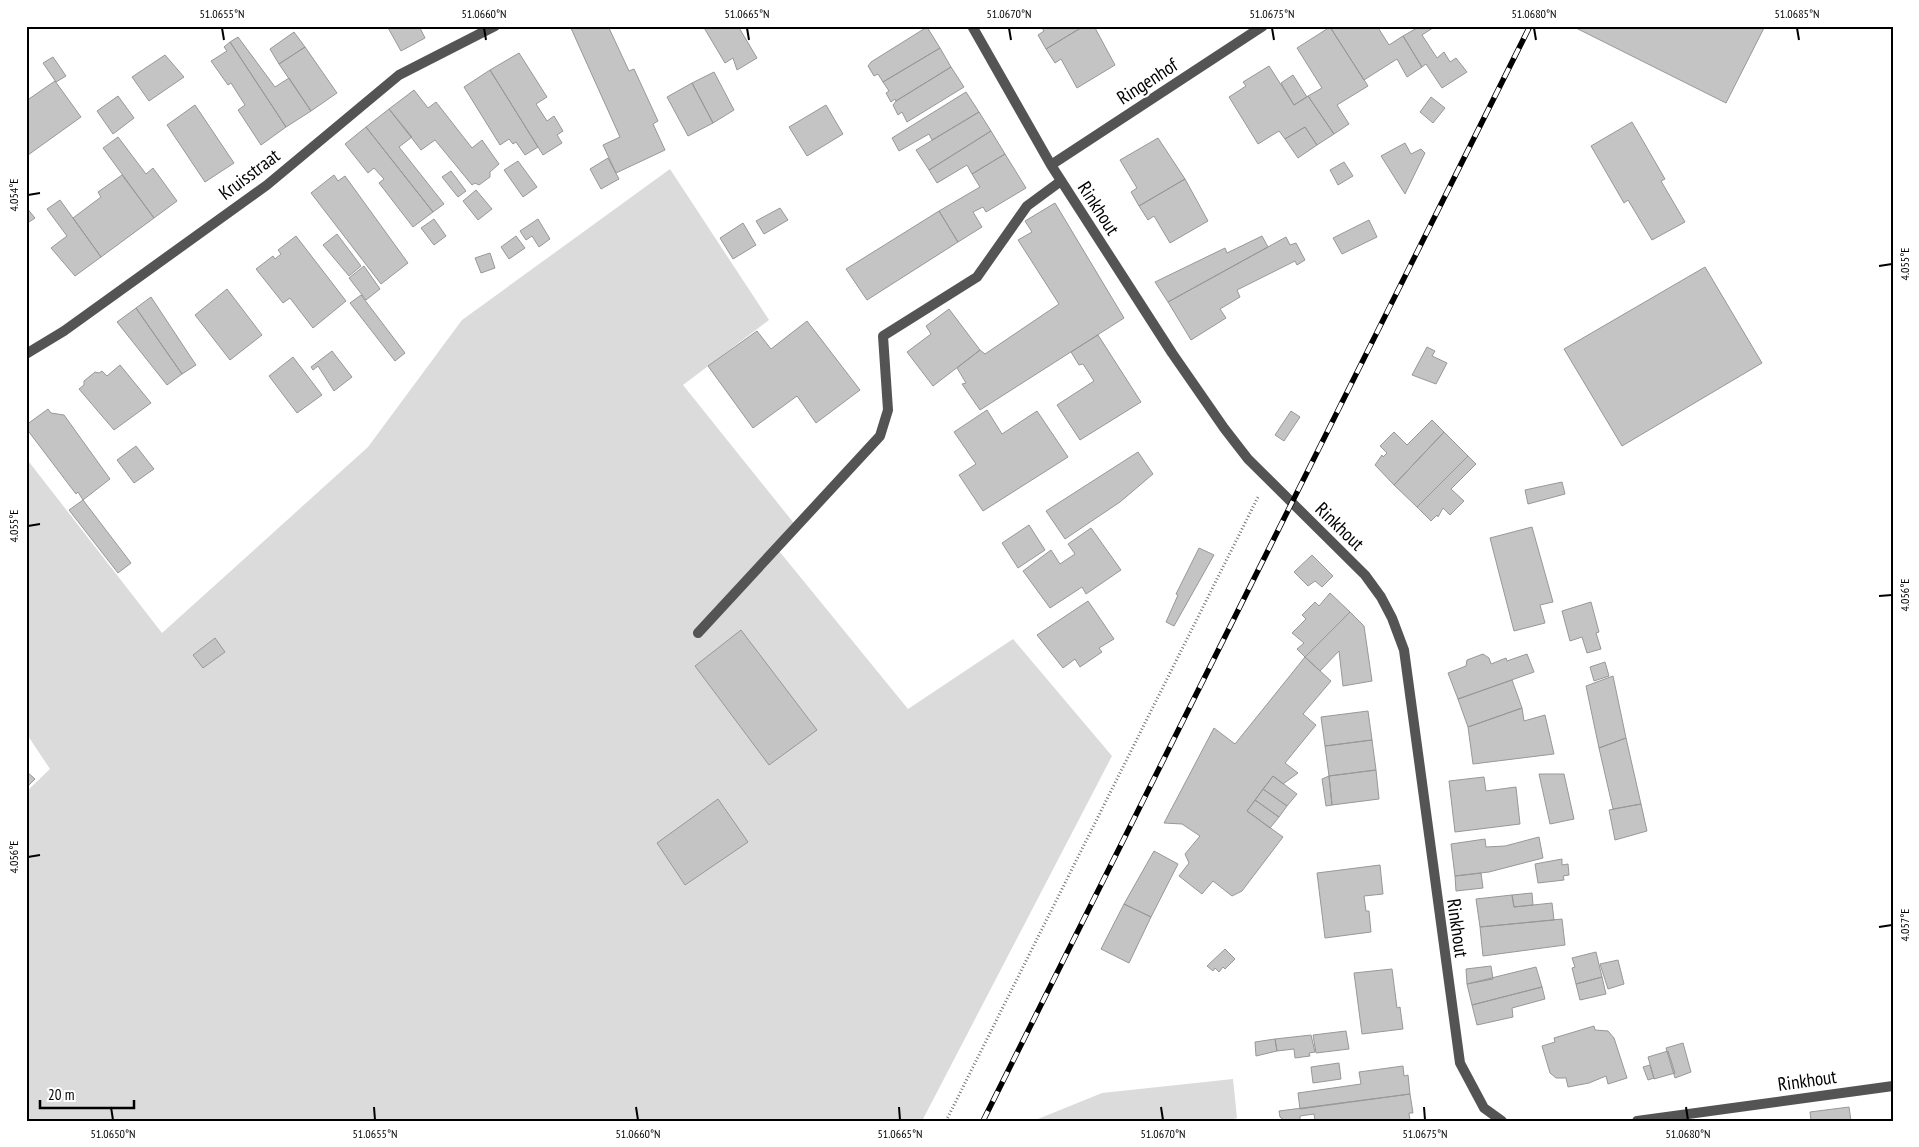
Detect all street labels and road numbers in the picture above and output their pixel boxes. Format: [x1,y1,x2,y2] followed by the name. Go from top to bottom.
[1112,52,1183,109] street label: Ringenhof
[214,143,285,205] street label: Kruisstraat
[1073,177,1126,240] street label: Rinkhout
[1310,497,1370,556] street label: Rinkhout
[1442,897,1474,960] street label: Rinkhout
[1776,1064,1839,1096] street label: Rinkhout

